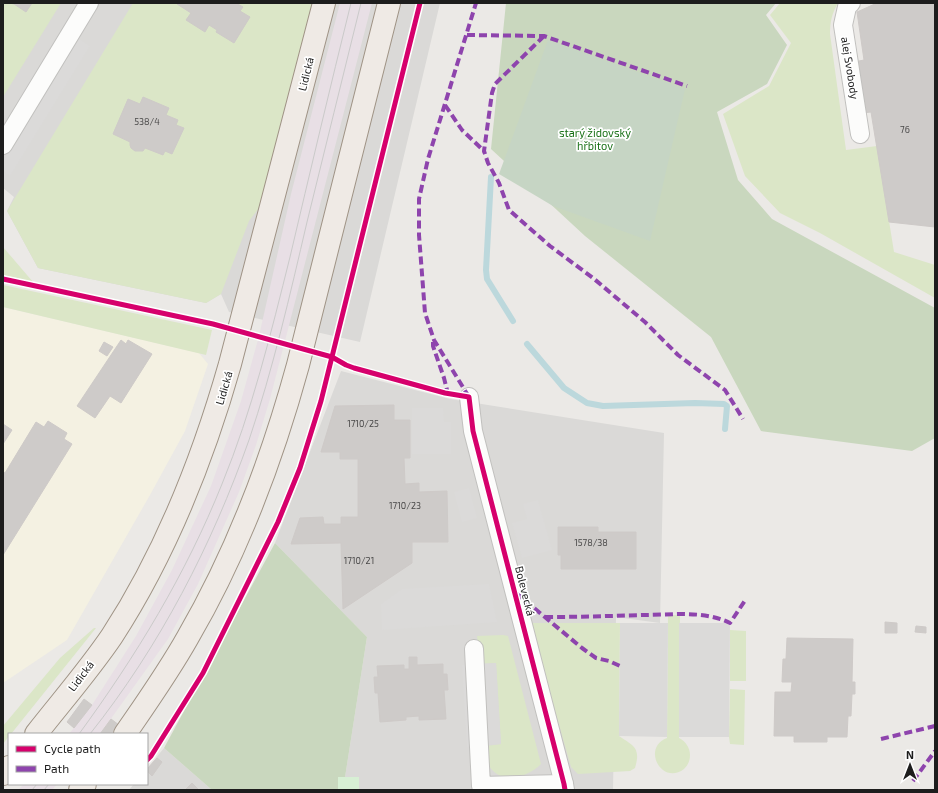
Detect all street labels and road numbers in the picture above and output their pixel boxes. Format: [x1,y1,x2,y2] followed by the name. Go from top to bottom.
[838,36,862,100] street label: alej Svobody
[295,56,316,92] street label: Lidická
[213,370,235,406] street label: Lidická
[513,565,538,617] street label: Bolevecká
[65,658,96,693] street label: Lidická

